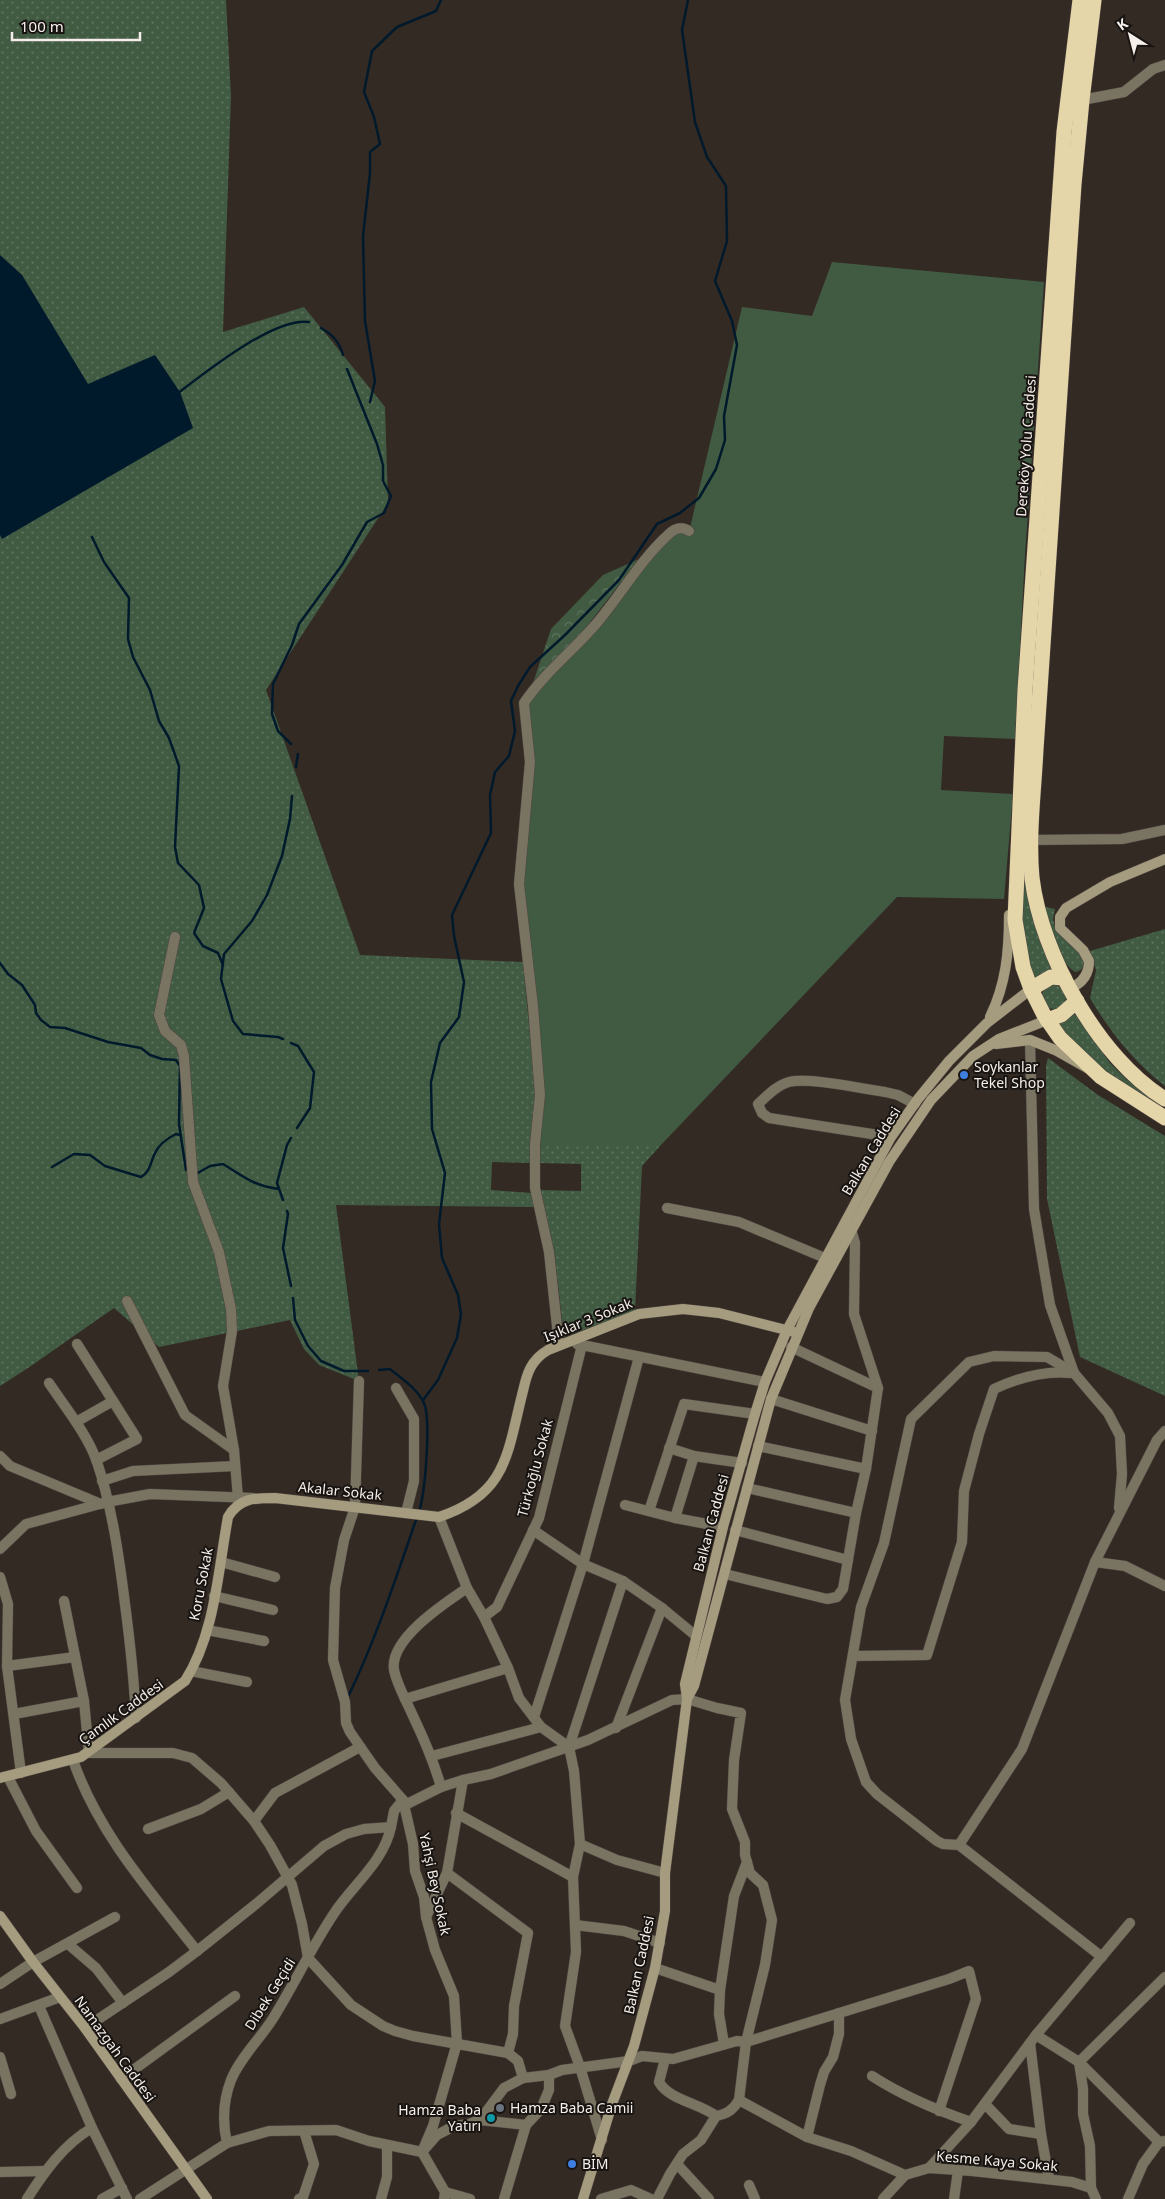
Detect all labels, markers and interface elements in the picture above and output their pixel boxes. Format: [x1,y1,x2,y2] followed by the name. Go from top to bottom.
[12,10,140,42] scale bar
[1105,10,1155,60] north arrow
[1113,13,1132,34] text: K
[20,16,64,36] text: 100 m
[1011,375,1040,517] street label: Dereköy Yolu Caddesi
[974,1057,1045,1092] place label: Soykanlar Tekel Shop
[958,1069,970,1081] marker: Soykanlar Tekel Shop
[837,1103,905,1199] street label: Balkan Caddesi
[541,1293,635,1346] street label: Işıklar 3 Sokak
[512,1416,557,1519] street label: Türkoğlu Sokak
[688,1472,733,1574] street label: Balkan Caddesi
[297,1477,383,1504] street label: Akalar Sokak
[184,1545,217,1622] street label: Koru Sokak
[75,1674,167,1749] street label: Çamlık Caddesi
[415,1831,456,1937] street label: Yahşi Bey Sokak
[619,1914,658,2016] street label: Balkan Caddesi
[240,1954,299,2034] street label: Dibek Geçidi
[70,1992,160,2106] street label: Namazgah Caddesi
[510,2098,633,2117] place label: Hamza Baba Camii
[398,2100,481,2135] place label: Hamza Baba Yatırı
[494,2102,506,2114] marker: Hamza Baba Camii
[485,2112,497,2124] marker: Hamza Baba Yatırı
[935,2146,1059,2175] street label: Kesme Kaya Sokak
[582,2154,609,2173] place label: BİM
[566,2158,578,2170] marker: BİM

